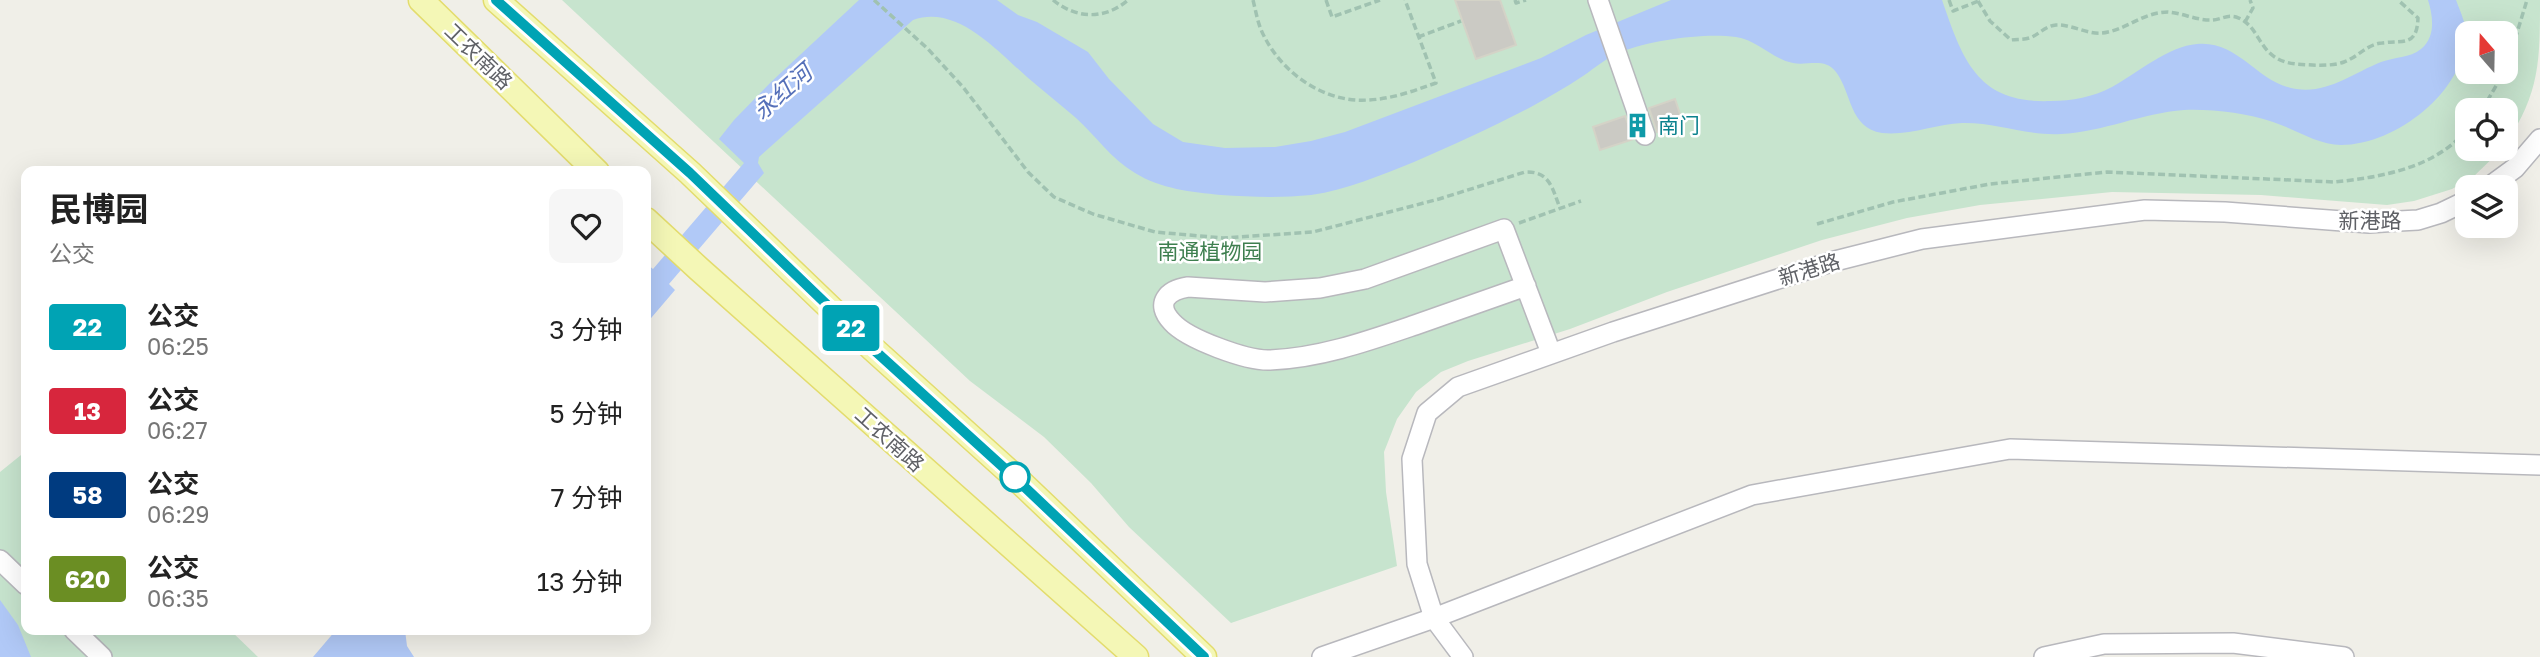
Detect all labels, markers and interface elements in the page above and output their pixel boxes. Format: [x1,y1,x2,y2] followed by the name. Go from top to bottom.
[440,17,518,95] street label: 工农南路
[2455,21,2518,84] north arrow
[2455,21,2518,238] map controls
[747,55,820,124] water label: 永红河
[2455,98,2518,161] button: locate
[1624,111,1652,139] building icon: 南门
[1658,112,1700,138] place label: 南门
[2455,175,2518,238] button: layers
[49,189,148,228] text: 民博园
[549,189,623,263] button: heart
[2339,207,2402,233] street label: 新港路
[1158,238,1263,264] park label: 南通植物园
[49,239,95,267] text: 公交
[1775,247,1843,291] street label: 新港路
[147,300,199,331] text: 公交
[820,305,882,351] line badge: 22
[73,312,102,341] text: 22
[836,313,866,342] text: 22
[549,314,623,345] text: 3 分钟
[147,332,209,360] text: 06:25
[147,384,199,415] text: 公交
[74,396,101,425] text: 13
[549,398,623,429] text: 5 分钟
[850,401,930,477] street label: 工农南路
[147,416,208,444] text: 06:27
[1000,462,1030,492] unlabelled marker
[147,468,199,499] text: 公交
[73,480,103,509] text: 58
[551,482,623,513] text: 7 分钟
[147,500,209,528] text: 06:29
[147,552,199,583] text: 公交
[65,564,110,593] text: 620
[537,566,623,597] text: 13 分钟
[147,584,209,612] text: 06:35

